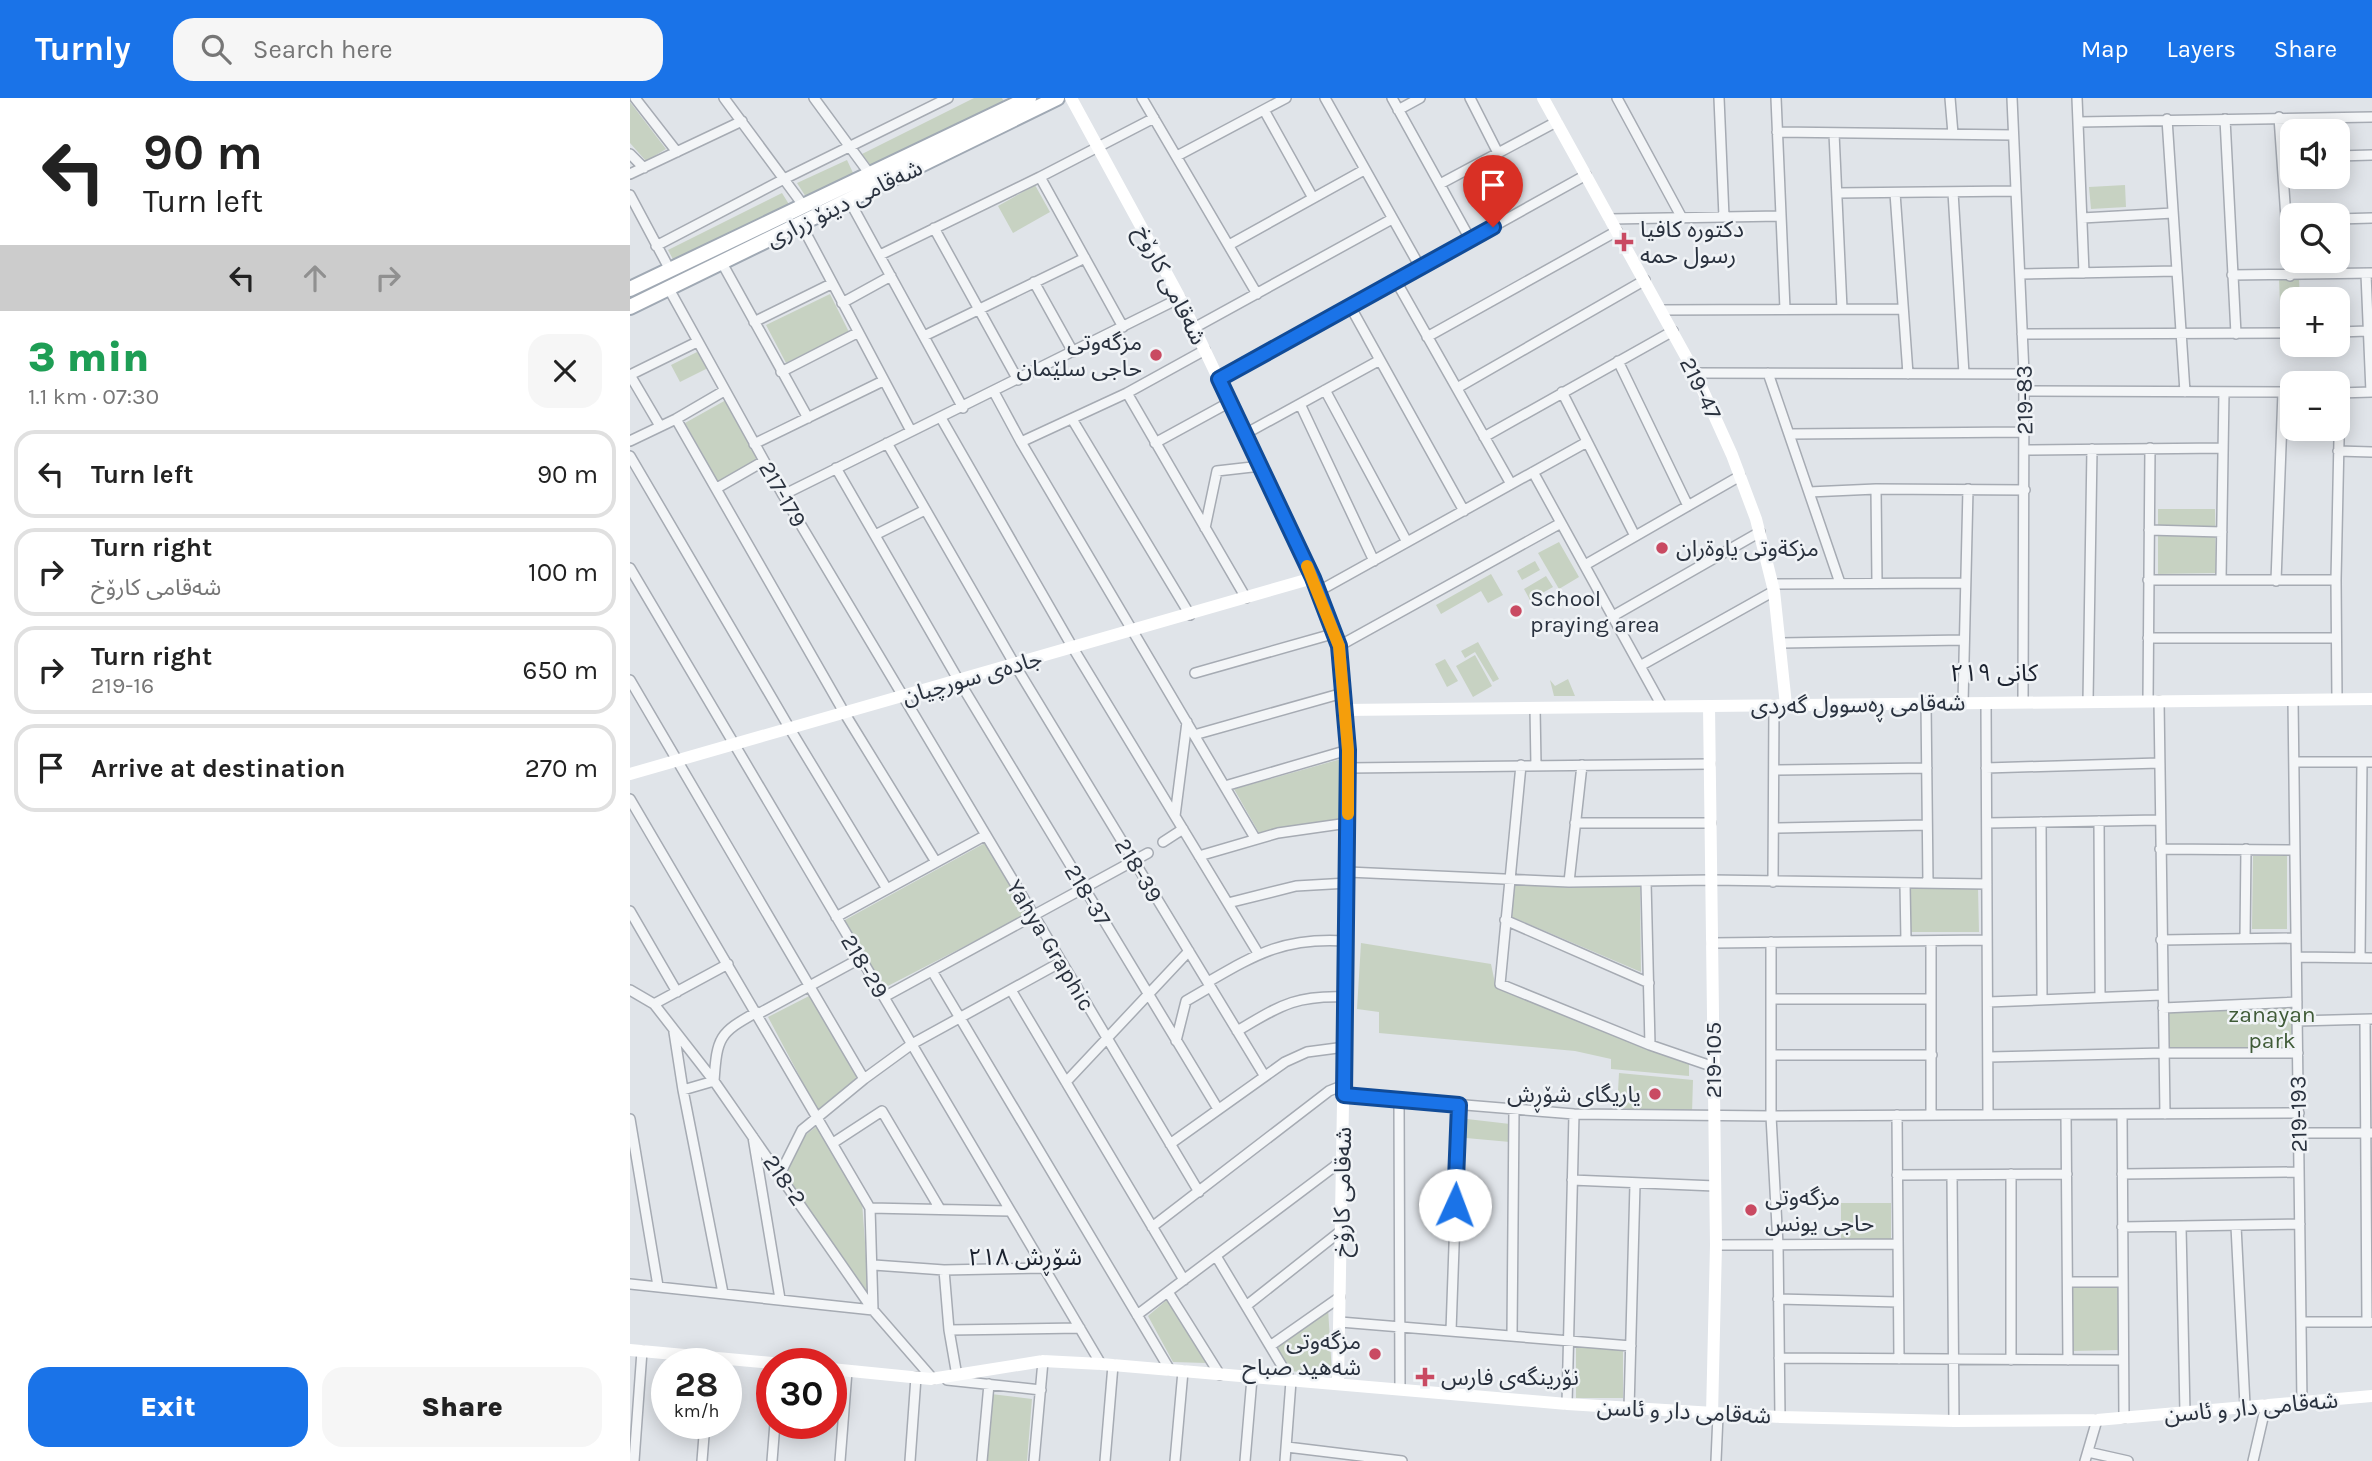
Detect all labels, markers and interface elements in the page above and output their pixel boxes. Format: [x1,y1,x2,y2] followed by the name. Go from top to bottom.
[173,18,663,81] search box
[35,30,131,68] text: Turnly
[197,30,235,68] icon: search
[253,34,393,65] text: Search here
[2081,35,2129,63] text: Map
[2167,35,2236,63] text: Layers
[2274,35,2337,63] text: Share
[2280,119,2350,441] map controls
[2280,119,2350,189] button: sound
[143,124,263,181] text: 90 m
[28,126,119,217] icon: left
[762,154,927,253] street label: شەقامی دینۆ زراری
[1463,155,1523,227] pin
[1474,166,1512,204] icon: arrive
[143,183,263,220] text: Turn left
[2280,203,2350,273] button: search
[1640,216,1744,269] place label: دکتورە کافیا رسول حمە
[1126,221,1212,351] street label: شەقامی کارۆخ
[1614,232,1634,252] marker: دکتورە کافیا رسول حمە
[223,259,261,297] icon: left
[296,259,334,297] icon: ahead
[369,259,407,297] icon: right
[2280,287,2350,357] button: +
[1017,329,1142,382] place label: مزگەوتی حاجی سلێمان
[28,332,149,382] text: 3 min
[528,334,602,408] button: close
[1148,347,1164,363] marker: مزگەوتی حاجی سلێمان
[1674,353,1727,424] street label: 219-47
[2010,365,2039,435] street label: 219-83
[2280,371,2350,441] button: −
[28,383,159,410] text: 1.1 km · 07:30
[32,455,70,493] icon: left
[753,457,812,532] street label: 217-179
[91,459,193,490] text: Turn left
[537,459,598,490] text: 90 m
[91,532,212,563] text: Turn right
[1676,535,1819,562] place label: مزكةوتى ياوةران
[1654,540,1670,556] marker: مزكةوتى ياوةران
[32,553,70,591] icon: right
[528,557,598,588] text: 100 m
[91,574,221,601] text: شەقامی کارۆخ
[1530,585,1660,638] place label: School praying area
[1508,603,1524,619] marker: School praying area
[91,641,212,672] text: Turn right
[899,645,1046,711] street label: جادەی سورچیان
[32,651,70,689] icon: right
[523,655,598,686] text: 650 m
[1950,659,2039,687] district label: کانی ٢١٩
[91,672,154,699] text: 219-16
[1750,689,1966,725] street label: شەقامی ڕەسوول گەردی
[32,749,70,787] icon: arrive
[91,753,345,784] text: Arrive at destination
[525,753,598,784] text: 270 m
[1109,833,1168,907] street label: 218-39
[1059,859,1117,931] street label: 218-37
[1001,875,1100,1016] street label: Yahya Graphic
[835,929,894,1003] street label: 218-29
[2228,1001,2316,1054] park label: zanayan park
[1700,1022,1727,1098] street label: 219-105
[2284,1075,2313,1153] street label: 219-193
[1507,1081,1641,1113] place label: یاریگای شۆڕش
[1647,1086,1663,1102] marker: یاریگای شۆڕش
[1328,1127,1360,1257] street label: شەقامی کارۆخ
[757,1149,812,1211] street label: 218-2
[1418,1168,1492,1242] position arrow
[1765,1184,1874,1237] place label: مزگەوتی حاجی یونس
[1743,1202,1759,1218] marker: مزگەوتی حاجی یونس
[968,1243,1082,1277] district label: شۆڕش ٢١٨
[1242,1328,1361,1384] place label: مزگه‌وتی شه‌هید صباح
[1367,1346,1383,1362] marker: مزگه‌وتی شه‌هید صباح
[756,1348,847,1439] speed limit sign: 30
[675,1364,718,1405] text: 28
[1441,1364,1579,1391] place label: نۆرینگەی فارس
[28,1367,308,1447] button: Exit
[322,1367,602,1447] button: Share
[1415,1367,1435,1387] marker: نۆرینگەی فارس
[2163,1386,2339,1429] street label: شەقامی دار و ئاسن
[1596,1393,1772,1430] street label: شەقامی دار و ئاسن
[674,1400,719,1422] text: km/h

